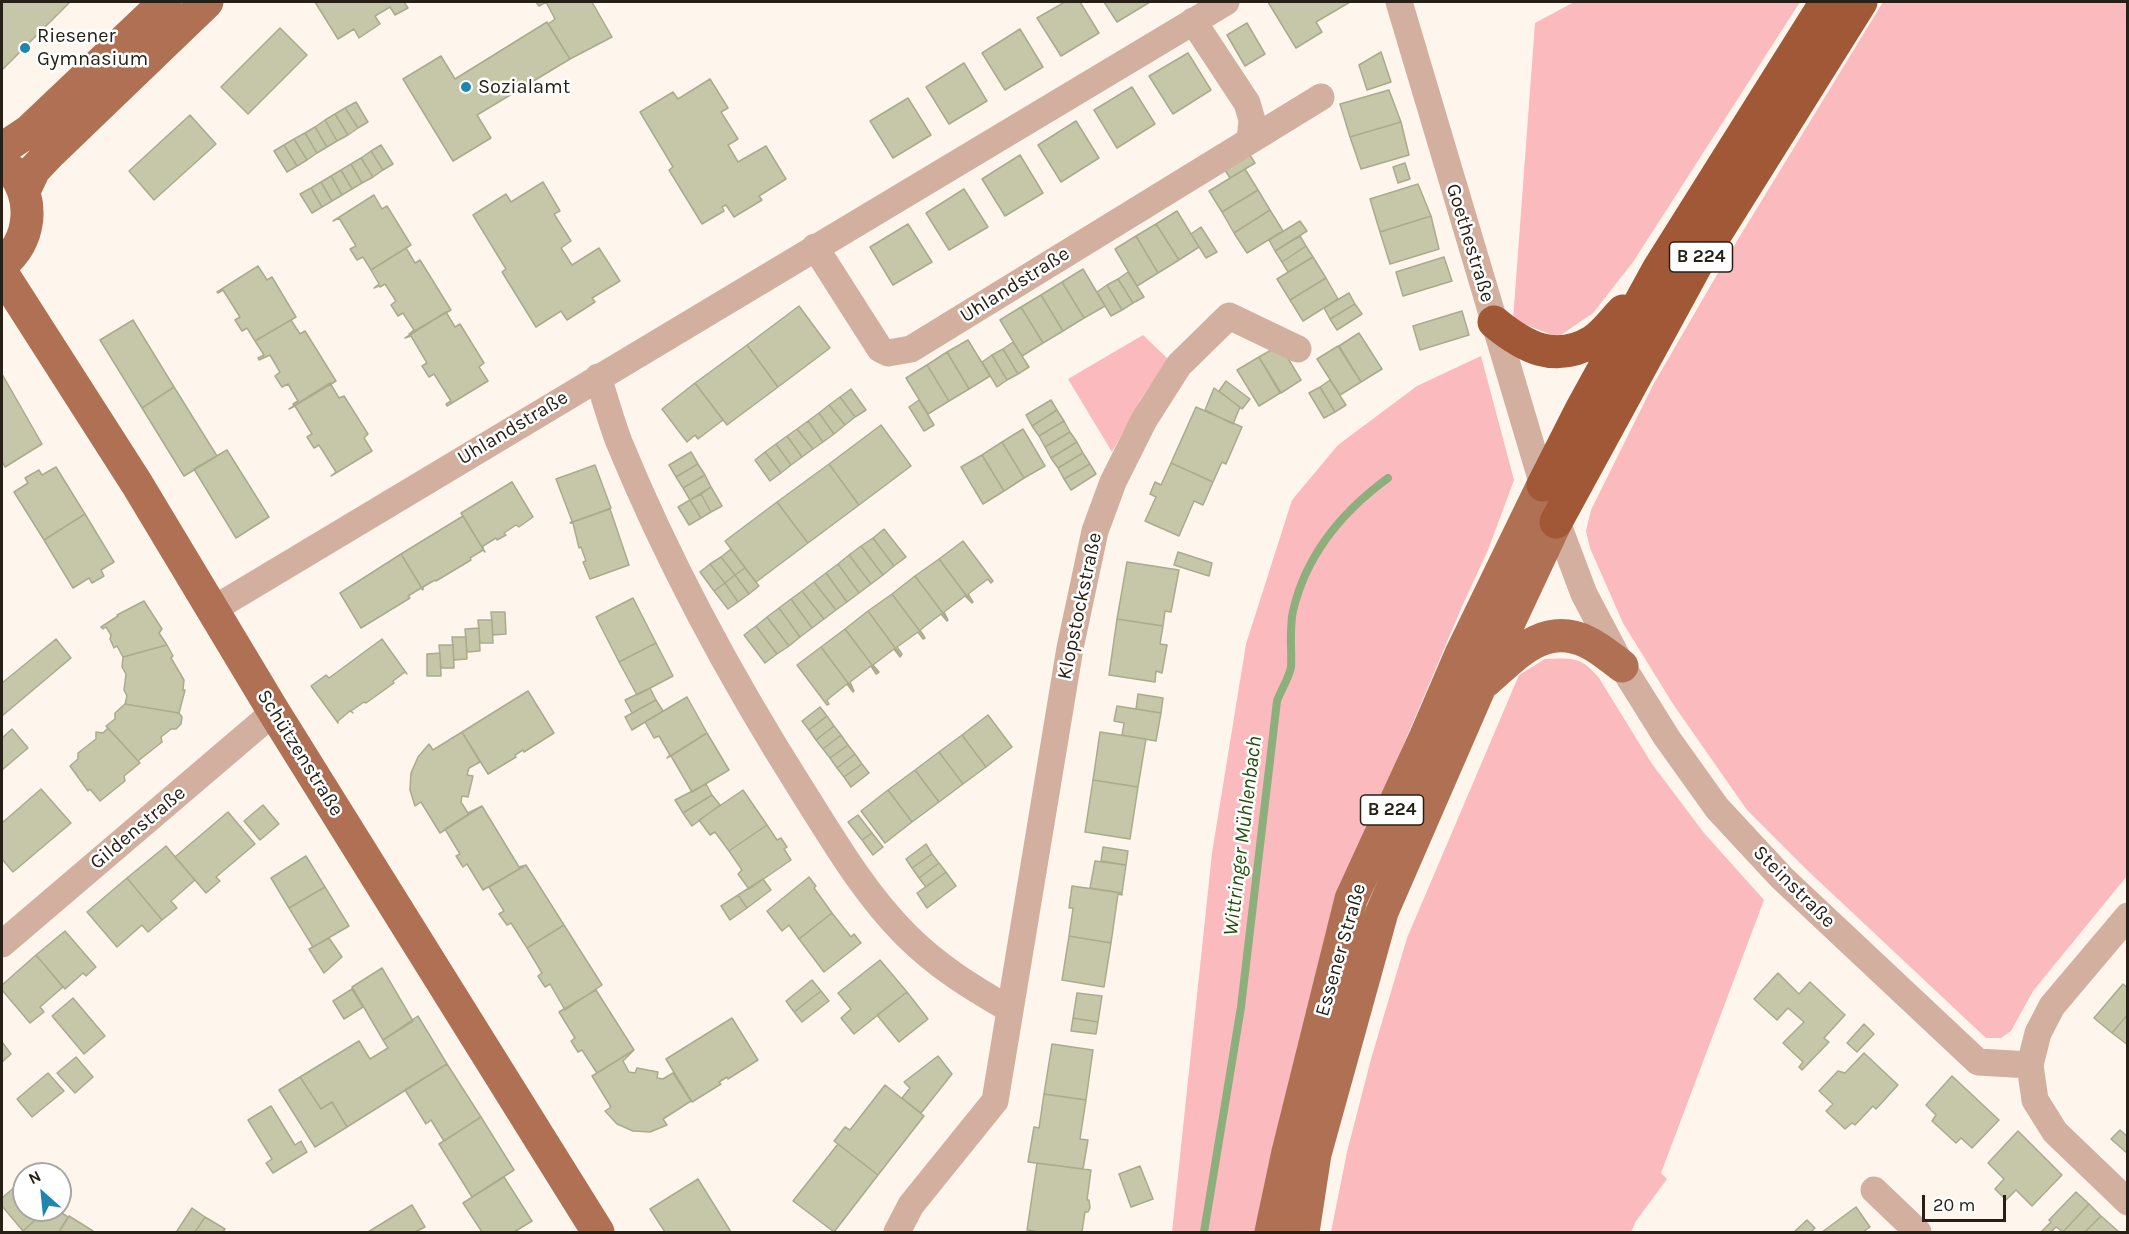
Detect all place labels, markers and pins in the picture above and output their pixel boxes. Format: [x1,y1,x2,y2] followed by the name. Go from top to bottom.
[37,24,148,71] place label: Riesener Gymnasium
[18,41,32,55] marker: Riesener Gymnasium
[478,75,570,99] place label: Sozialamt
[459,80,473,94] marker: Sozialamt

